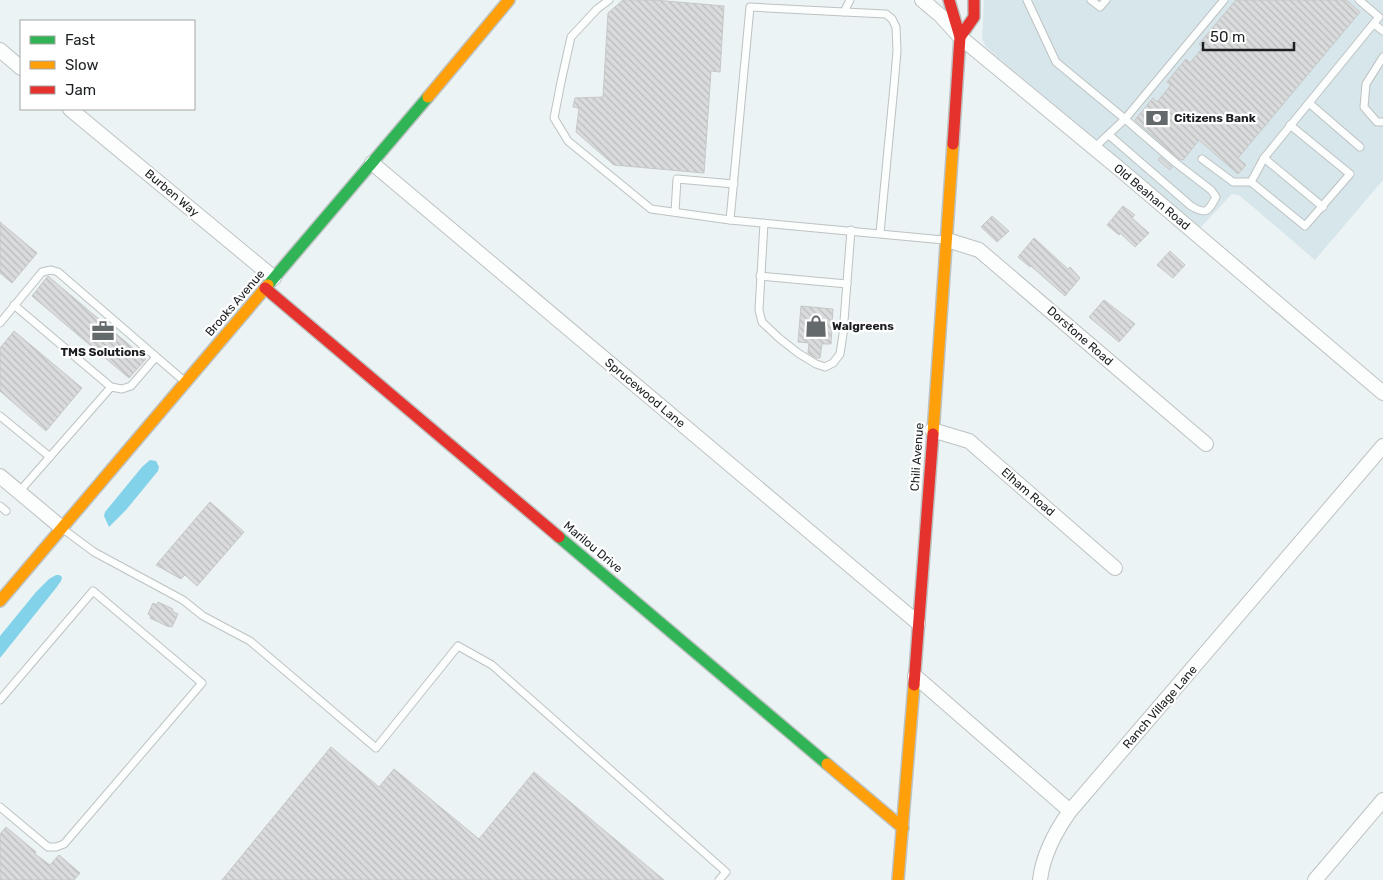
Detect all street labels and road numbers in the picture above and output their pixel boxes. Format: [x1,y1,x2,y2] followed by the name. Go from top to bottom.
[1111,161,1193,233] street label: Old Beahan Road
[142,166,202,220] street label: Burben Way
[202,267,268,339] street label: Brooks Avenue
[1044,304,1116,368] street label: Dorstone Road
[602,355,688,431] street label: Sprucewood Lane
[908,422,926,492] street label: Chili Avenue
[998,465,1058,519] street label: Elham Road
[561,518,625,576] street label: Marilou Drive
[1120,662,1200,751] street label: Ranch Village Lane

